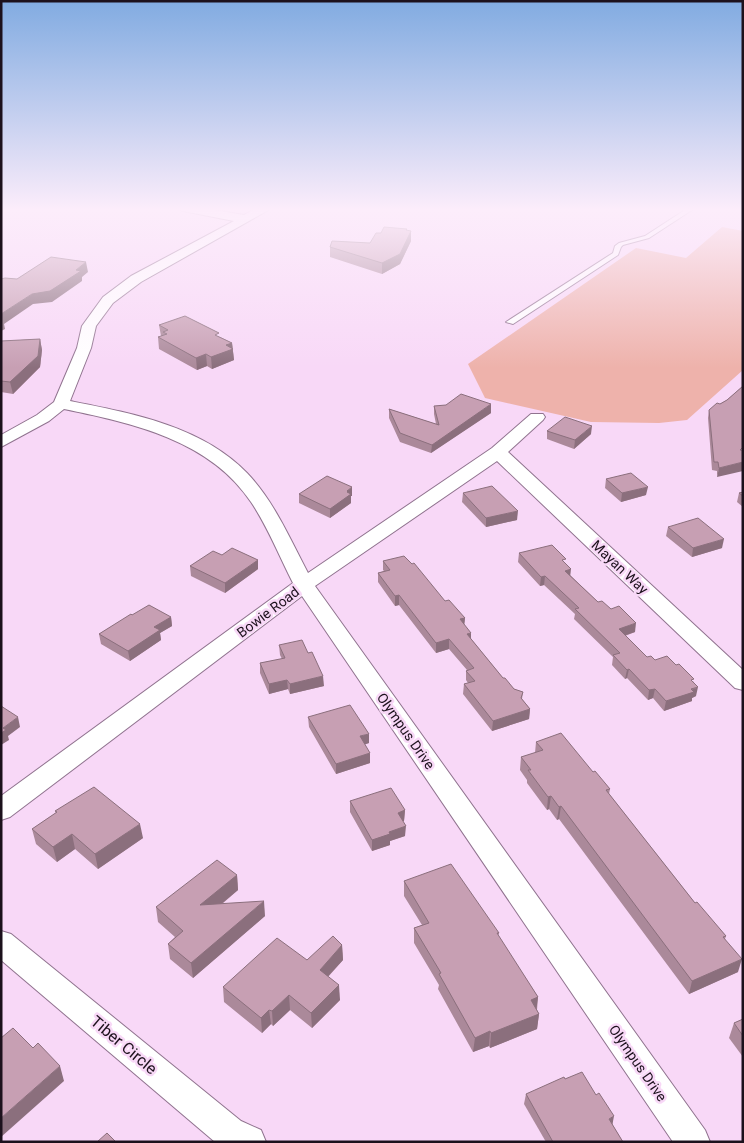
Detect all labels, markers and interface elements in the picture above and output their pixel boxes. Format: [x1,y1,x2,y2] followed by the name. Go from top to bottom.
[588,537,652,597] street label: Mayan Way
[234,583,302,641] street label: Bowie Road
[374,690,438,772] street label: Olympus Drive
[87,1012,161,1078] street label: Tiber Circle
[606,1022,670,1104] street label: Olympus Drive

